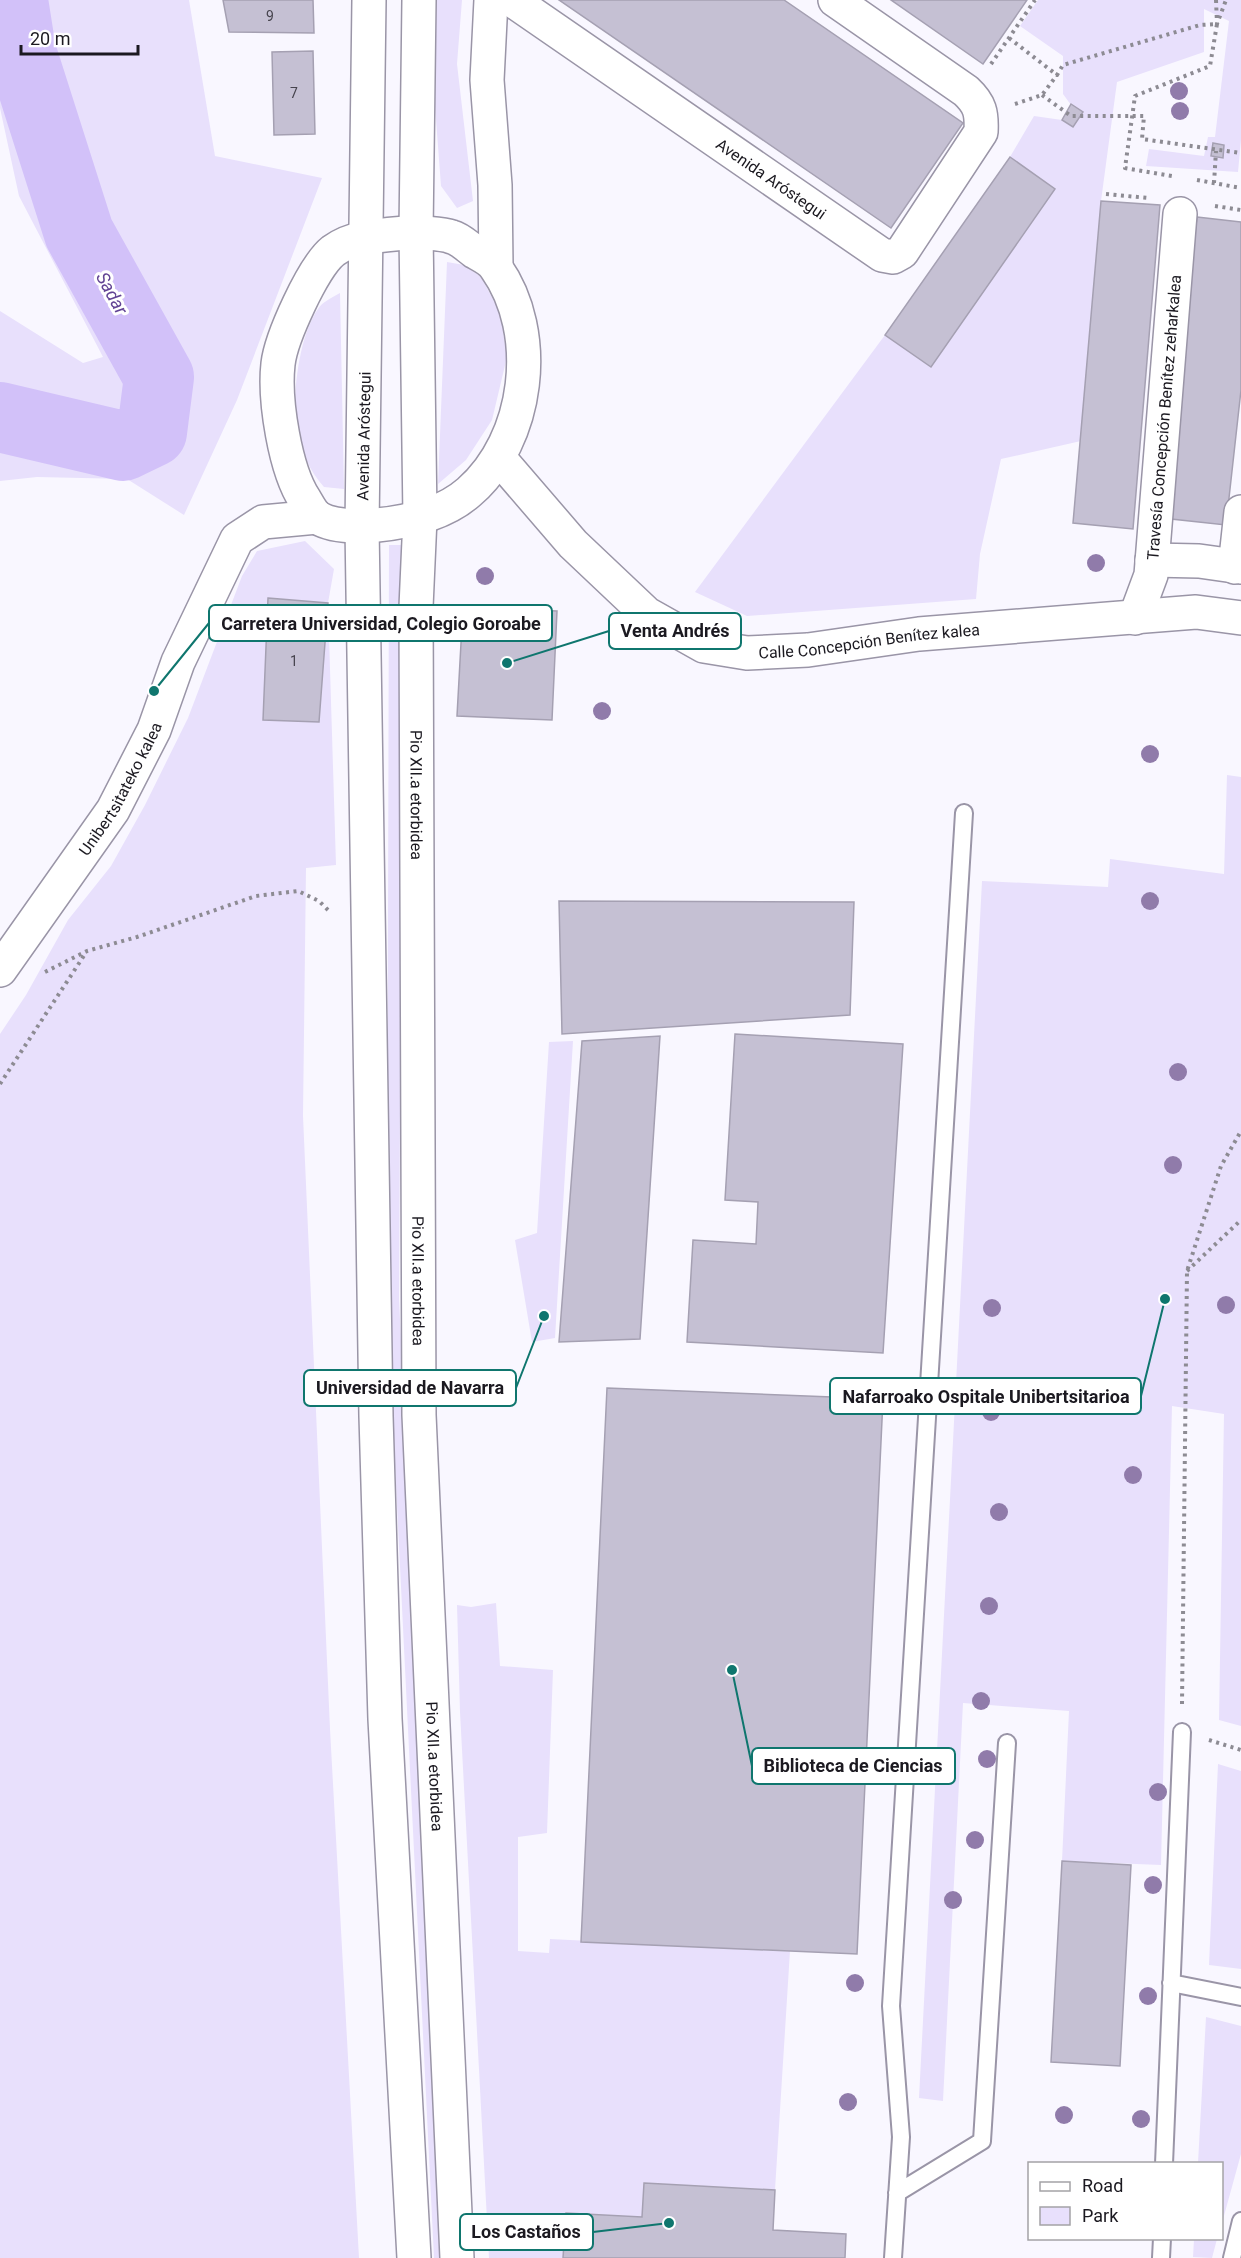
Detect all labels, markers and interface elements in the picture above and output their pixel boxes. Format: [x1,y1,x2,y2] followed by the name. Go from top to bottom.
[266,8,274,24] house number: 9
[21,18,138,56] scale bar
[30,28,70,49] text: 20 m
[290,85,298,101] house number: 7
[713,134,830,223] street label: Avenida Aróstegui
[92,268,133,319] water label: Sadar
[1143,274,1185,561] street label: Travesía Concepción Benítez zeharkalea
[353,371,375,501] street label: Avenida Aróstegui
[209,605,552,641] callout: Carretera Universidad, Colegio Goroabe
[221,613,541,634] text: Carretera Universidad, Colegio Goroabe
[609,613,741,649] callout: Venta Andrés
[621,620,729,641] text: Venta Andrés
[758,620,980,662] street label: Calle Concepción Benítez kalea
[290,653,298,669] house number: 1
[75,720,165,859] street label: Unibertsitateko kalea
[407,730,426,860] street label: Pio XII.a etorbidea
[409,1216,428,1346] street label: Pio XII.a etorbidea
[304,1370,516,1406] callout: Universidad de Navarra
[316,1377,504,1398] text: Universidad de Navarra
[830,1378,1141,1414] callout: Nafarroako Ospitale Unibertsitarioa
[842,1386,1130,1407] text: Nafarroako Ospitale Unibertsitarioa
[422,1701,447,1832] street label: Pio XII.a etorbidea
[752,1748,955,1784] callout: Biblioteca de Ciencias
[763,1755,943,1776] text: Biblioteca de Ciencias
[1028,2162,1223,2240] legend
[1082,2175,1123,2196] text: Road
[1082,2205,1119,2226] text: Park
[460,2214,593,2250] callout: Los Castaños
[471,2221,581,2242] text: Los Castaños

